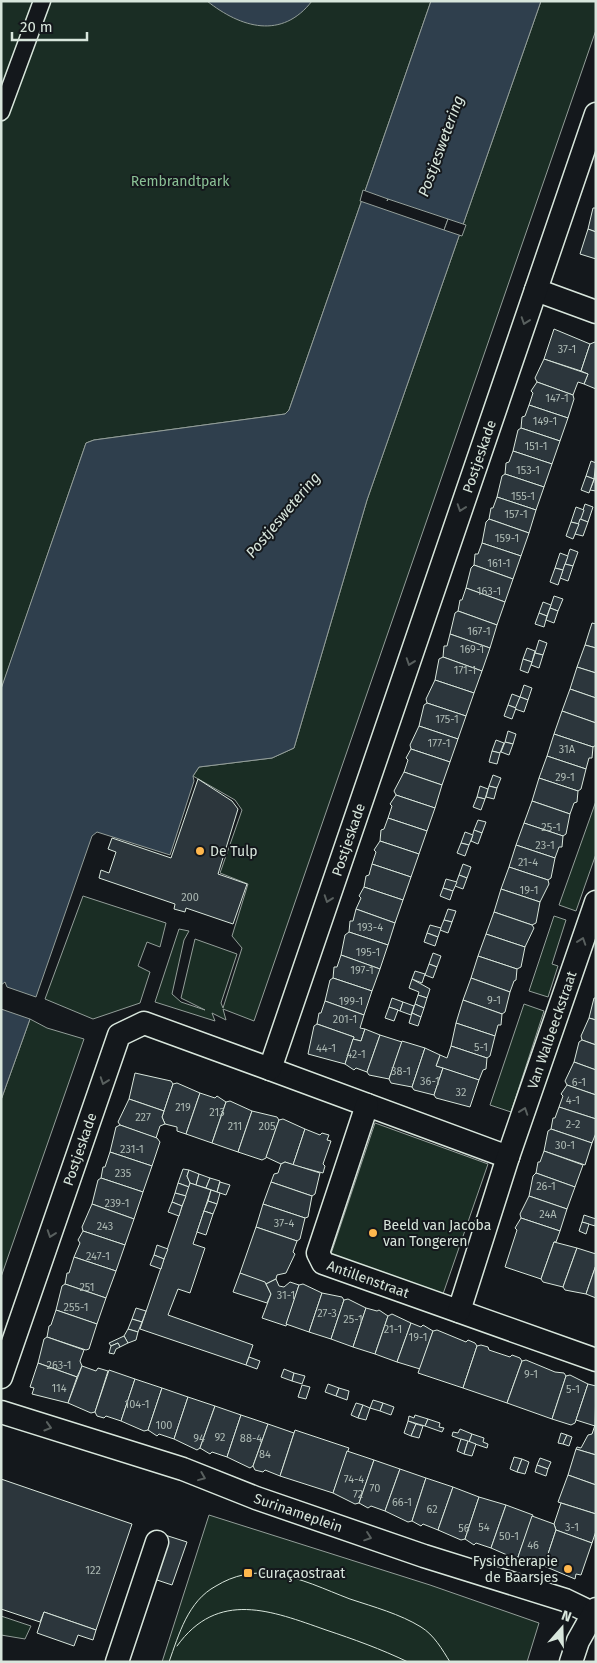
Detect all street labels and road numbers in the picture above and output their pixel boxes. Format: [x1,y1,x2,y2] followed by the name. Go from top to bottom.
[459,418,499,495] street label: Postjeskade
[328,801,369,878] street label: Postjeskade
[524,968,580,1091] street label: Van Walbeeckstraat
[59,1110,100,1188] street label: Postjeskade
[325,1257,412,1302] street label: Antillenstraat
[252,1489,345,1536] street label: Surinameplein

